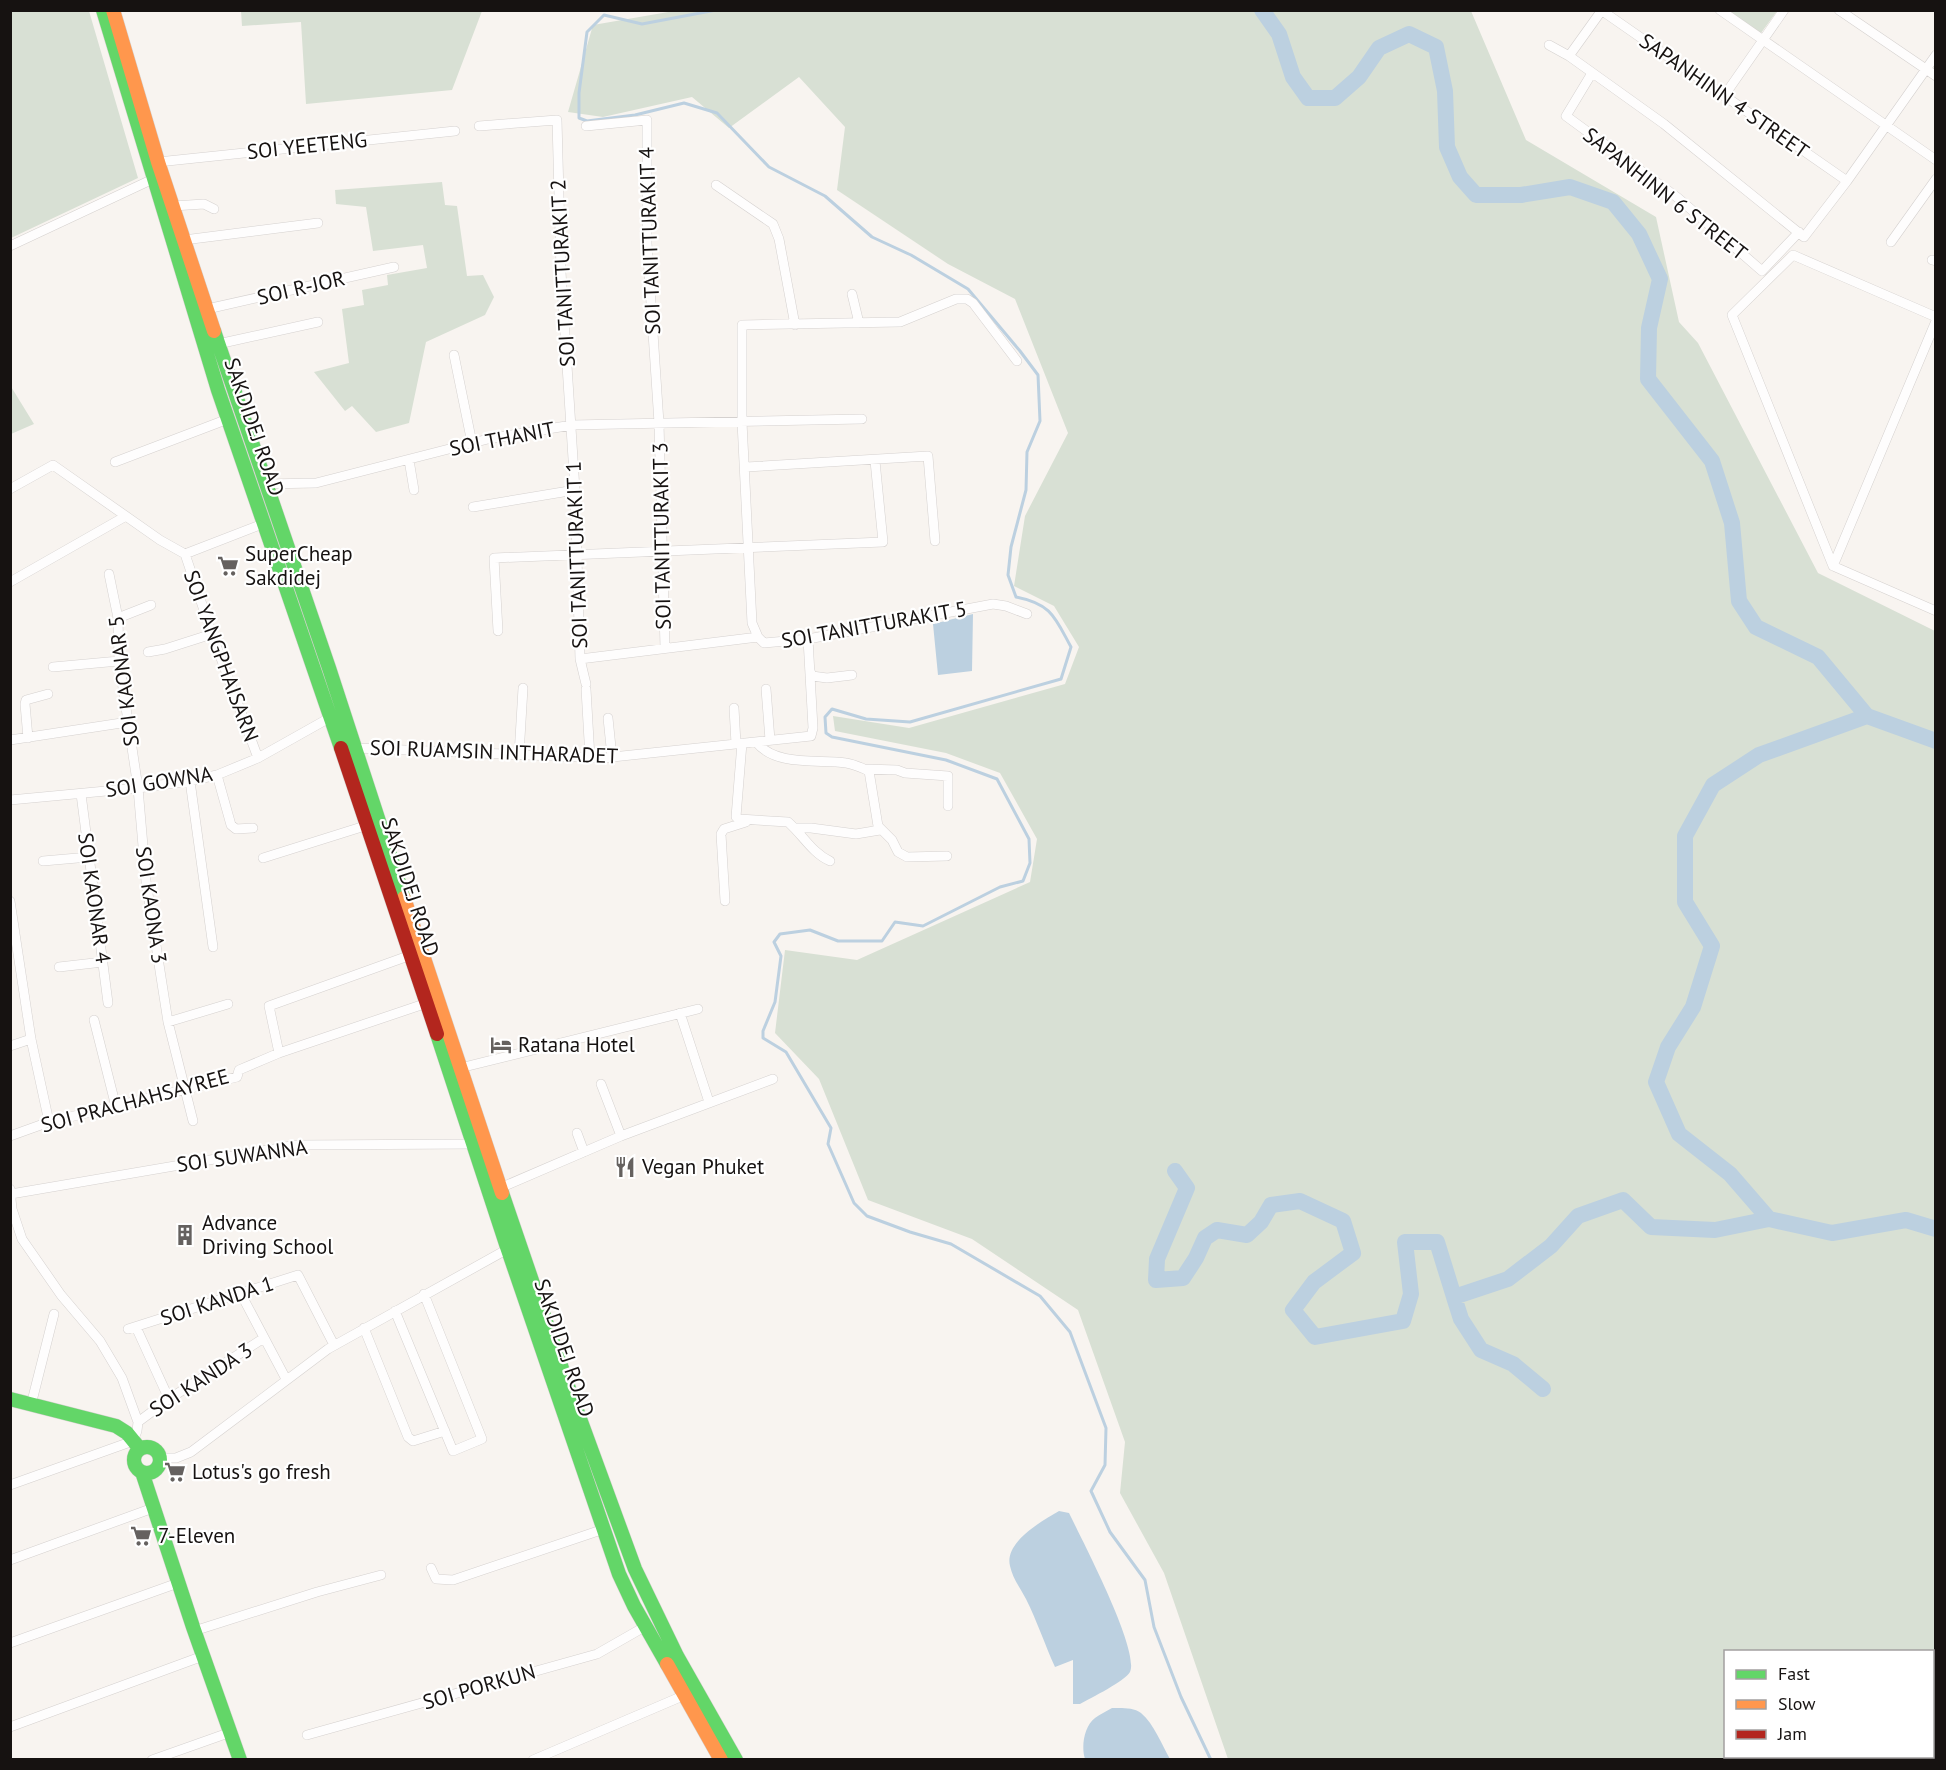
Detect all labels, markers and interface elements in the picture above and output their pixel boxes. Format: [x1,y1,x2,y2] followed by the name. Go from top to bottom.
[1634,27,1815,164] street label: SAPANHINN 4 STREET
[1578,121,1753,266] street label: SAPANHINN 6 STREET
[246,126,368,165] street label: SOI YEETENG
[633,147,666,335] street label: SOI TANITTURAKIT 4
[544,179,581,368] street label: SOI TANITTURAKIT 2
[254,264,347,311] street label: SOI R-JOR
[218,354,291,499] street label: SAKDIDEJ ROAD
[447,415,557,462] street label: SOI THANIT
[646,442,677,630] street label: SOI TANITTURAKIT 3
[560,461,593,649] street label: SOI TANITTURAKIT 1
[245,540,353,591] place label: SuperCheap Sakdidej
[216,554,240,578] supermarket icon: SuperCheap Sakdidej
[178,566,265,745] street label: SOI YANGPHAISARN
[779,595,969,654] street label: SOI TANITTURAKIT 5
[102,614,145,748] street label: SOI KAONAR 5
[369,734,619,769] street label: SOI RUAMSIN INTHARADET
[104,760,215,803] street label: SOI GOWNA
[375,814,446,960] street label: SAKDIDEJ ROAD
[72,831,117,965] street label: SOI KAONAR 4
[130,845,173,965] street label: SOI KAONA 3
[518,1031,635,1058] place label: Ratana Hotel
[489,1033,513,1057] hotel icon: Ratana Hotel
[38,1062,232,1139] street label: SOI PRACHAHSAYREE
[175,1133,310,1178] street label: SOI SUWANNA
[641,1153,764,1180] place label: Vegan Phuket
[613,1155,637,1179] restaurant icon: Vegan Phuket
[202,1209,333,1260] place label: Advance Driving School
[173,1223,197,1247] building icon: Advance Driving School
[157,1270,277,1332] street label: SOI KANDA 1
[528,1275,601,1420] street label: SAKDIDEJ ROAD
[144,1336,257,1423] street label: SOI KANDA 3
[192,1458,331,1485] place label: Lotus's go fresh
[163,1460,187,1484] supermarket icon: Lotus's go fresh
[158,1522,235,1549] place label: 7-Eleven
[129,1524,153,1548] supermarket icon: 7-Eleven
[1724,1650,1934,1758] legend
[419,1658,538,1715] street label: SOI PORKUN
[1778,1662,1810,1685] text: Fast
[1778,1692,1816,1715] text: Slow
[1777,1722,1807,1745] text: Jam

